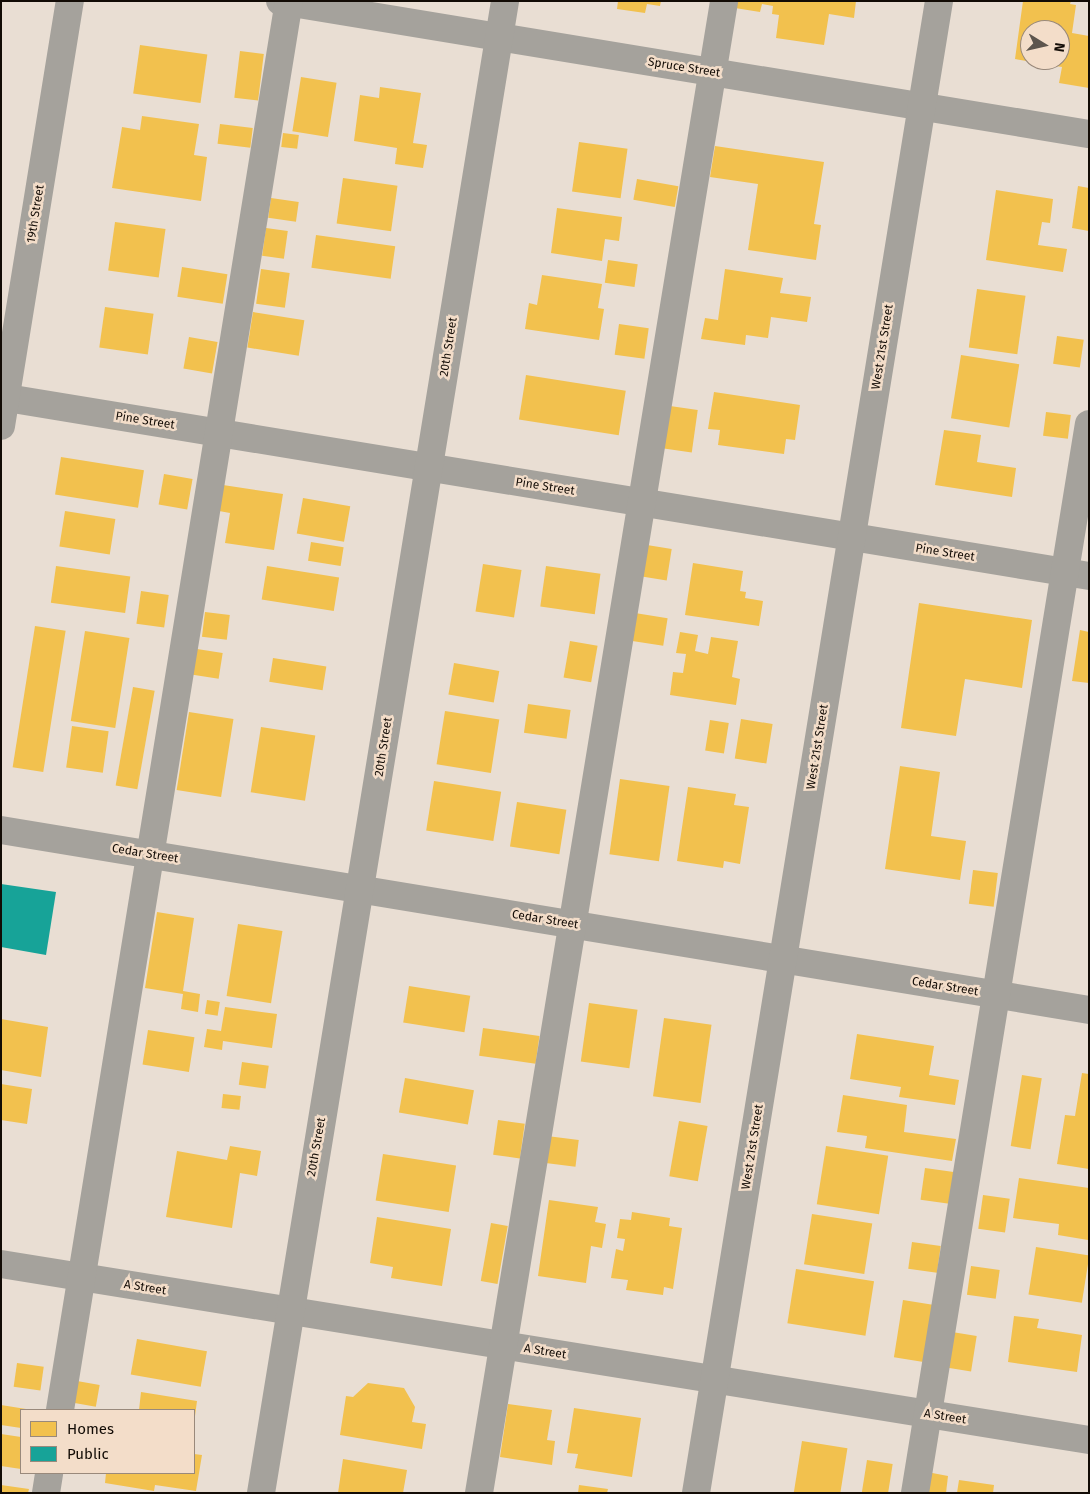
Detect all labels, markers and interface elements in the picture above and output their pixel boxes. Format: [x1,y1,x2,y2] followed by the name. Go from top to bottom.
[1020,20,1070,70] north arrow
[1050,41,1068,53] text: N
[647,55,721,81] street label: Spruce Street
[24,184,48,244] street label: 19th Street
[869,303,897,391] street label: West 21st Street
[437,316,461,378] street label: 20th Street
[114,409,176,433] street label: Pine Street
[514,475,576,499] street label: Pine Street
[914,541,976,565] street label: Pine Street
[804,703,832,791] street label: West 21st Street
[372,716,396,778] street label: 20th Street
[111,842,179,866] street label: Cedar Street
[511,908,579,932] street label: Cedar Street
[911,975,979,999] street label: Cedar Street
[739,1103,767,1191] street label: West 21st Street
[305,1116,329,1178] street label: 20th Street
[123,1278,167,1298] street label: A Street
[523,1342,567,1362] street label: A Street
[923,1407,967,1427] street label: A Street
[20,1409,195,1474] legend
[67,1420,114,1438] text: Homes
[67,1445,109,1463] text: Public

